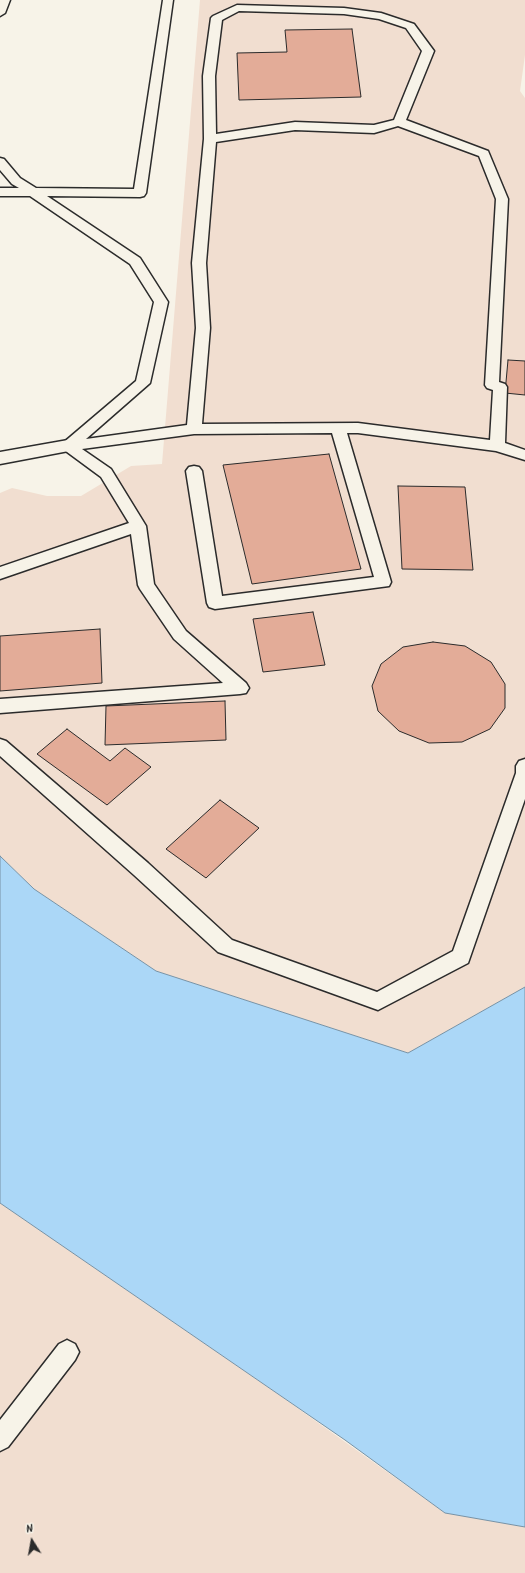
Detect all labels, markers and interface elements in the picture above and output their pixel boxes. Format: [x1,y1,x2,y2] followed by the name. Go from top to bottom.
[25,1520,35,1539] text: N
[12,1521,52,1561] north arrow

